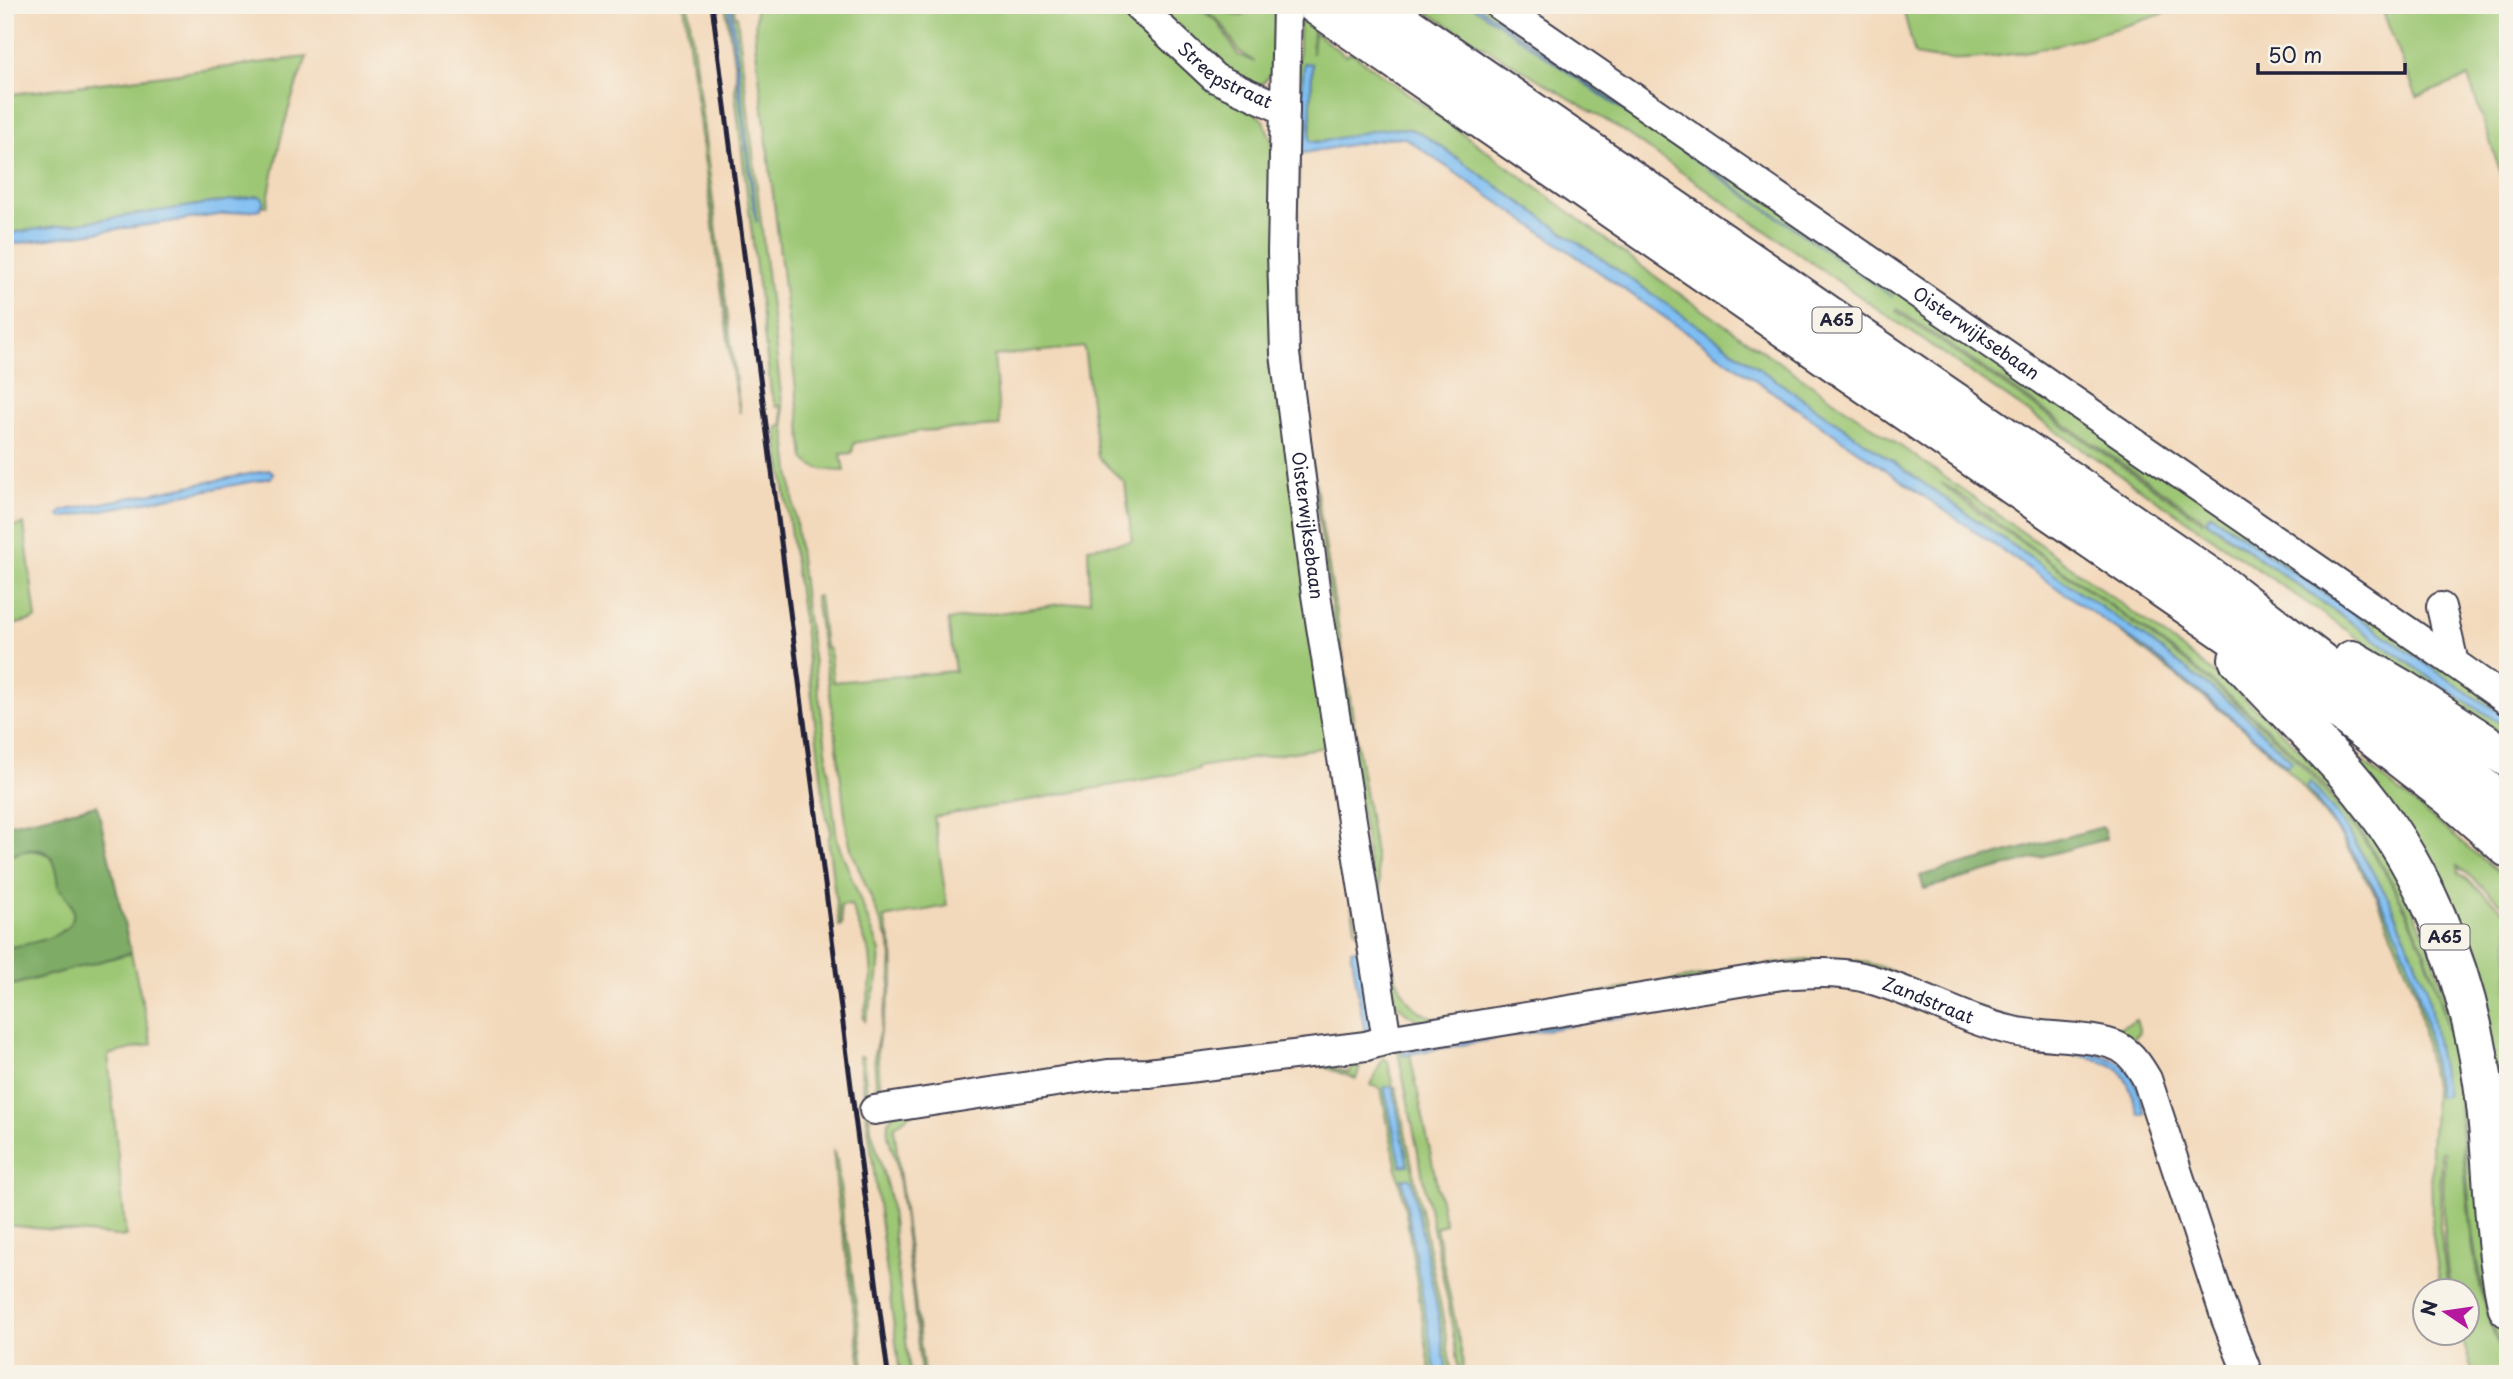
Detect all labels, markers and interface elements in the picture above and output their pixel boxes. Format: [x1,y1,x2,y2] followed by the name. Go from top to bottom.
[2258,32,2404,76] scale bar
[1172,35,1277,115] street label: Streepstraat
[2268,38,2322,70] text: 50 m
[1908,279,2046,386] street label: Oisterwijksebaan
[1812,308,1862,332] road number: A65
[1286,450,1331,601] street label: Oisterwijksebaan
[2420,925,2470,950] road number: A65
[1879,969,1978,1030] street label: Zandstraat
[2412,1278,2482,1348] north arrow
[2413,1297,2444,1318] text: N

